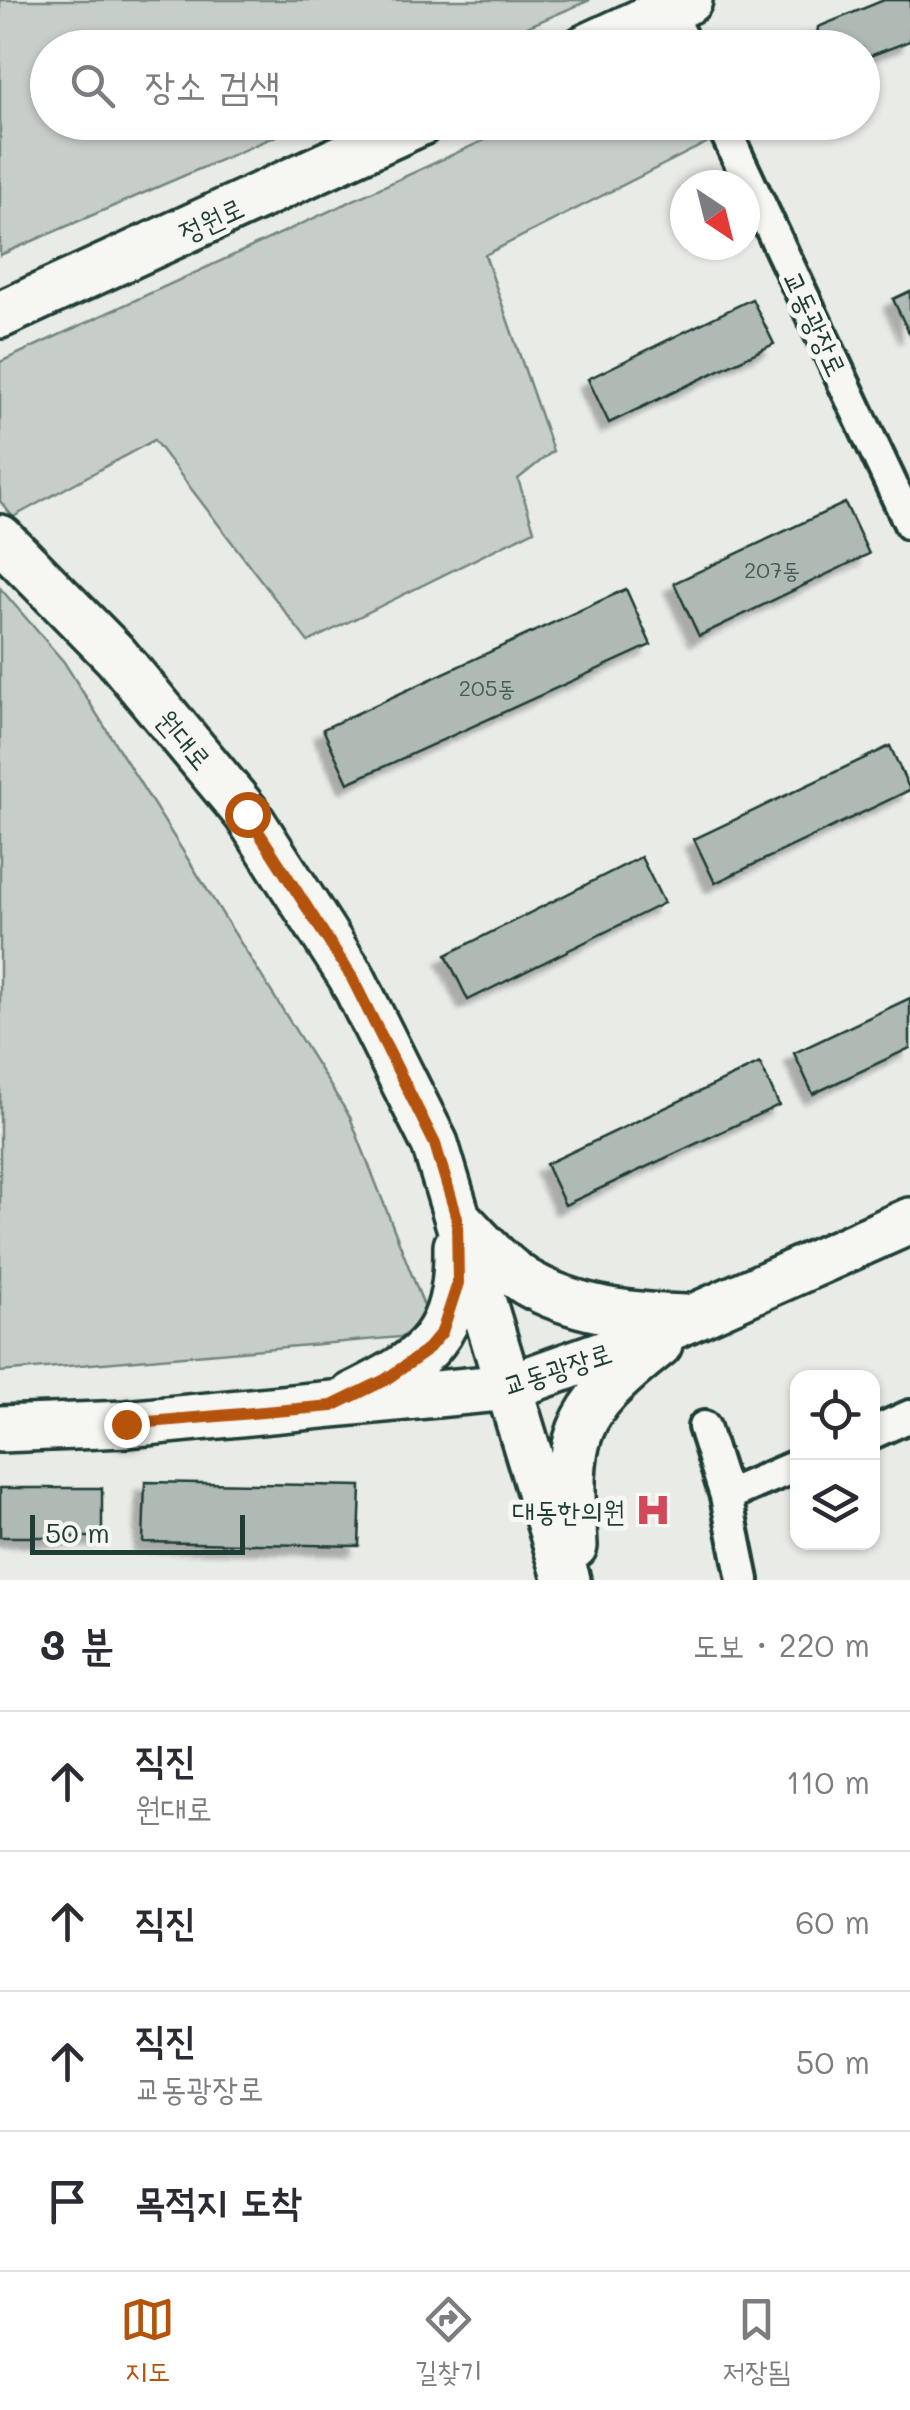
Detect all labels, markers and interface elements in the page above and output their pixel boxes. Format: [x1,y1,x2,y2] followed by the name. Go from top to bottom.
[30,30,880,140] search box
[65,58,120,113] icon: search
[145,59,279,109] text: 장소 검색
[670,170,760,260] north arrow
[173,188,249,250] street label: 정원로
[776,264,856,382] street label: 교동광장로
[744,555,800,584] house number: 207동
[459,673,515,702] house number: 205동
[149,702,221,776] street label: 원대로
[225,792,271,838] route start
[498,1333,616,1403] street label: 교동광장로
[790,1370,880,1550] map controls
[790,1370,880,1460] button: locate
[104,1402,150,1448] route end
[790,1460,880,1550] button: layers
[634,1491,672,1529] hospital icon: 대동한의원
[512,1492,625,1528] place label: 대동한의원
[30,1510,245,1554] scale bar
[45,1514,110,1550] text: 50 m
[40,1616,114,1671] text: 3 분
[693,1623,870,1665] text: 도보 · 220 m
[135,1733,196,1783] text: 직진
[40,1754,95,1809] icon: ahead
[786,1760,870,1802] text: 110 m
[135,1786,212,1828] text: 원대로
[40,1894,95,1949] icon: ahead
[135,1895,196,1945] text: 직진
[795,1900,870,1942] text: 60 m
[135,2013,196,2063] text: 직진
[40,2034,95,2089] icon: ahead
[796,2040,870,2082] text: 50 m
[135,2066,264,2108] text: 교동광장로
[40,2174,95,2229] icon: arrive
[135,2175,302,2225] text: 목적지 도착
[120,2292,175,2391] tab: 지도
[415,2292,483,2391] tab: 길찾기
[722,2292,790,2391] tab: 저장됨

